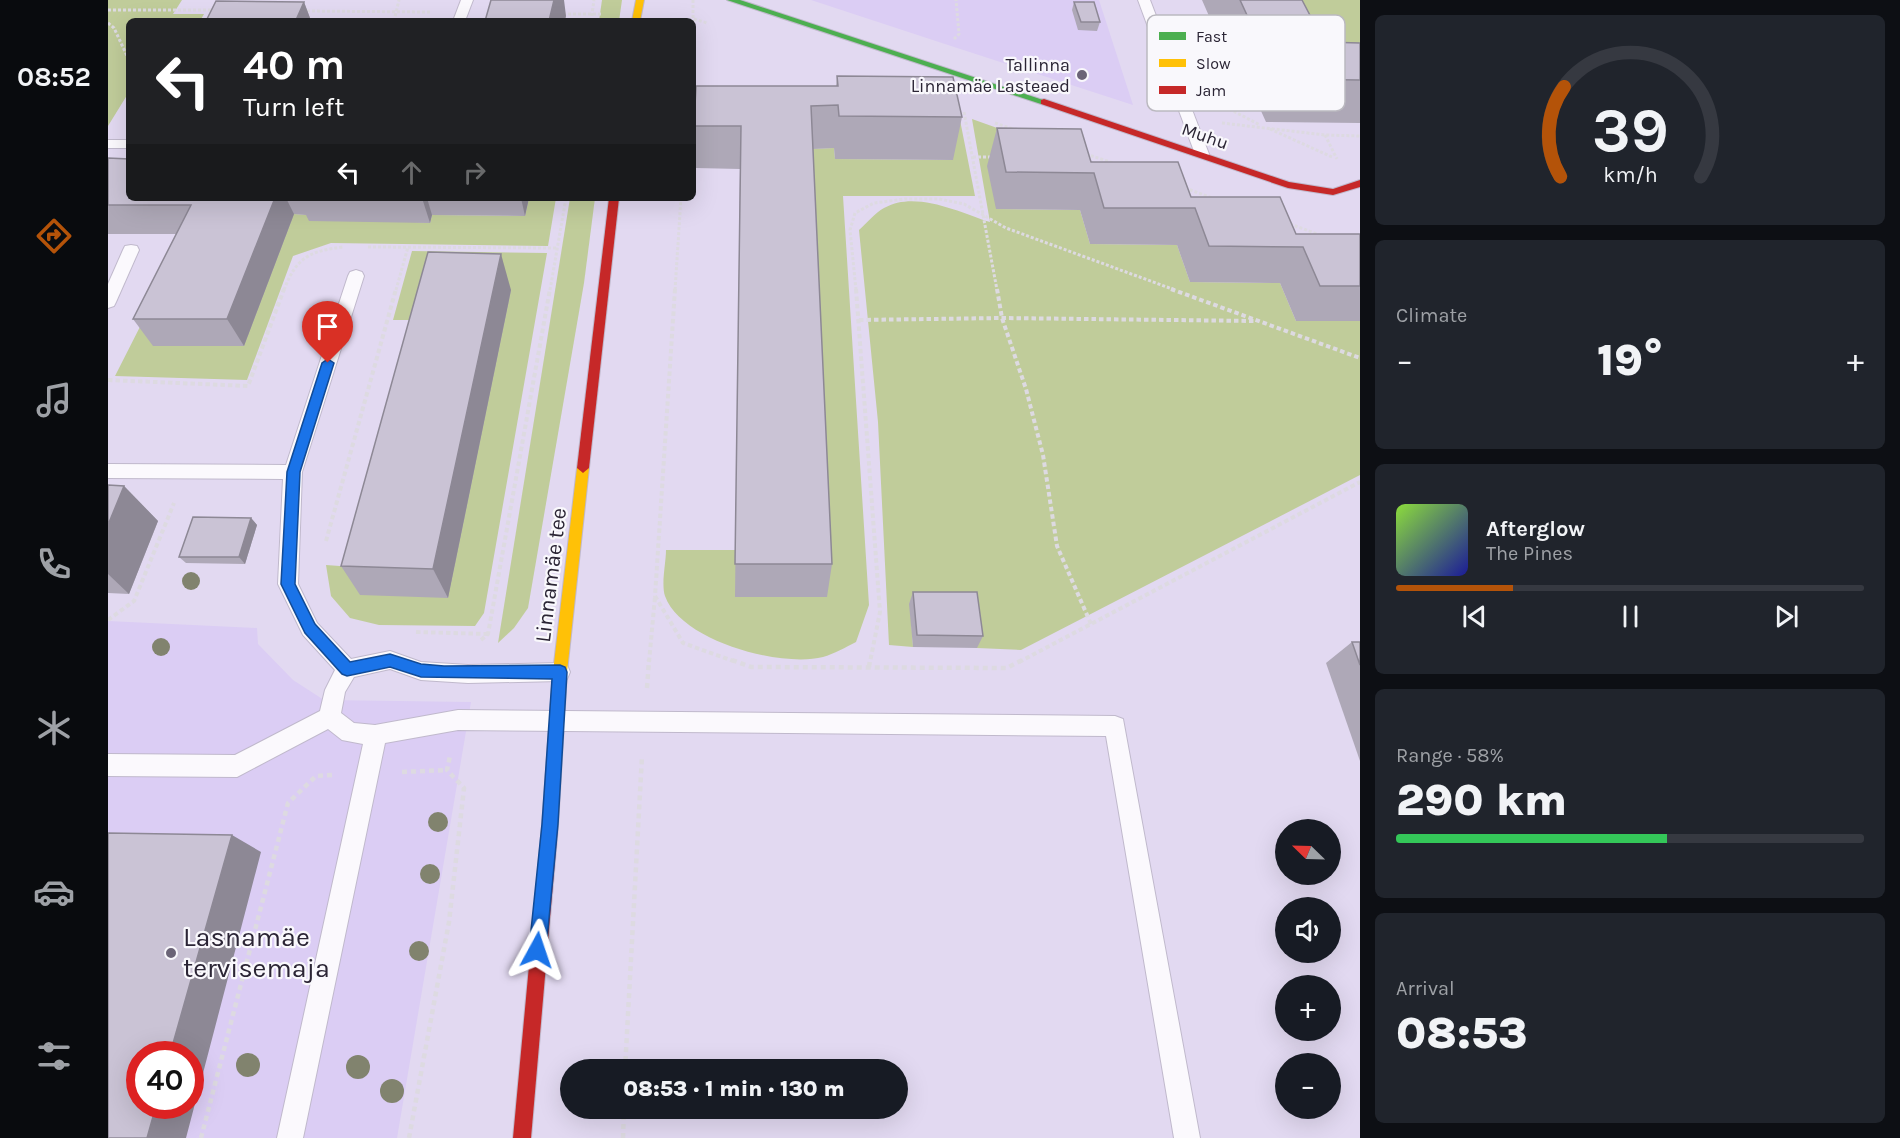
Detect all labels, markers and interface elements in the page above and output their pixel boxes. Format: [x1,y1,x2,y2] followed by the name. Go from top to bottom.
[1147,15,1345,111] legend
[1196,27,1227,46] text: Fast
[243,40,345,90] text: 40 m
[144,42,222,120] icon: left
[911,54,1070,97] place label: Tallinna Linnamäe Lasteaed
[1196,54,1231,73] text: Slow
[17,61,91,93] text: 08:52
[1075,68,1089,82] marker: Tallinna Linnamäe Lasteaed
[1196,81,1226,100] text: Jam
[243,91,344,123] text: Turn left
[1592,94,1668,167] text: 39
[1179,118,1231,154] street label: Muhu
[332,156,365,189] icon: left
[395,156,428,189] icon: ahead
[458,156,491,189] icon: right
[1603,162,1657,187] text: km/h
[33,215,75,257] icon: directions
[302,301,353,363] pin
[1396,304,1467,327] text: Climate
[311,310,344,343] icon: arrive
[1597,334,1663,386] text: 19°
[1396,341,1413,379] text: −
[1847,341,1864,379] text: +
[33,379,75,421] icon: music
[530,506,572,644] street label: Linnamäe tee
[1486,516,1585,542] text: Afterglow
[1486,542,1573,565] text: The Pines
[33,543,75,585] icon: phone
[1458,600,1491,633] icon: previous
[1614,600,1647,633] icon: pause
[1770,600,1803,633] icon: next
[33,707,75,749] icon: climate
[1396,744,1504,767] text: Range · 58%
[1396,774,1567,826] text: 290 km
[1275,819,1341,885] north arrow
[1275,819,1341,1119] map controls
[33,871,75,913] icon: car
[1275,897,1341,963] button: sound
[505,918,569,982] position arrow
[183,921,330,984] place label: Lasnamäe tervisemaja
[164,946,178,960] marker: Lasnamäe tervisemaja
[1275,975,1341,1041] button: +
[1396,977,1455,1000] text: Arrival
[1396,1007,1527,1059] text: 08:53
[33,1035,75,1077] icon: filters
[126,1041,204,1119] speed limit sign: 40
[1275,1053,1341,1119] button: −
[623,1076,845,1102] text: 08:53 · 1 min · 130 m

